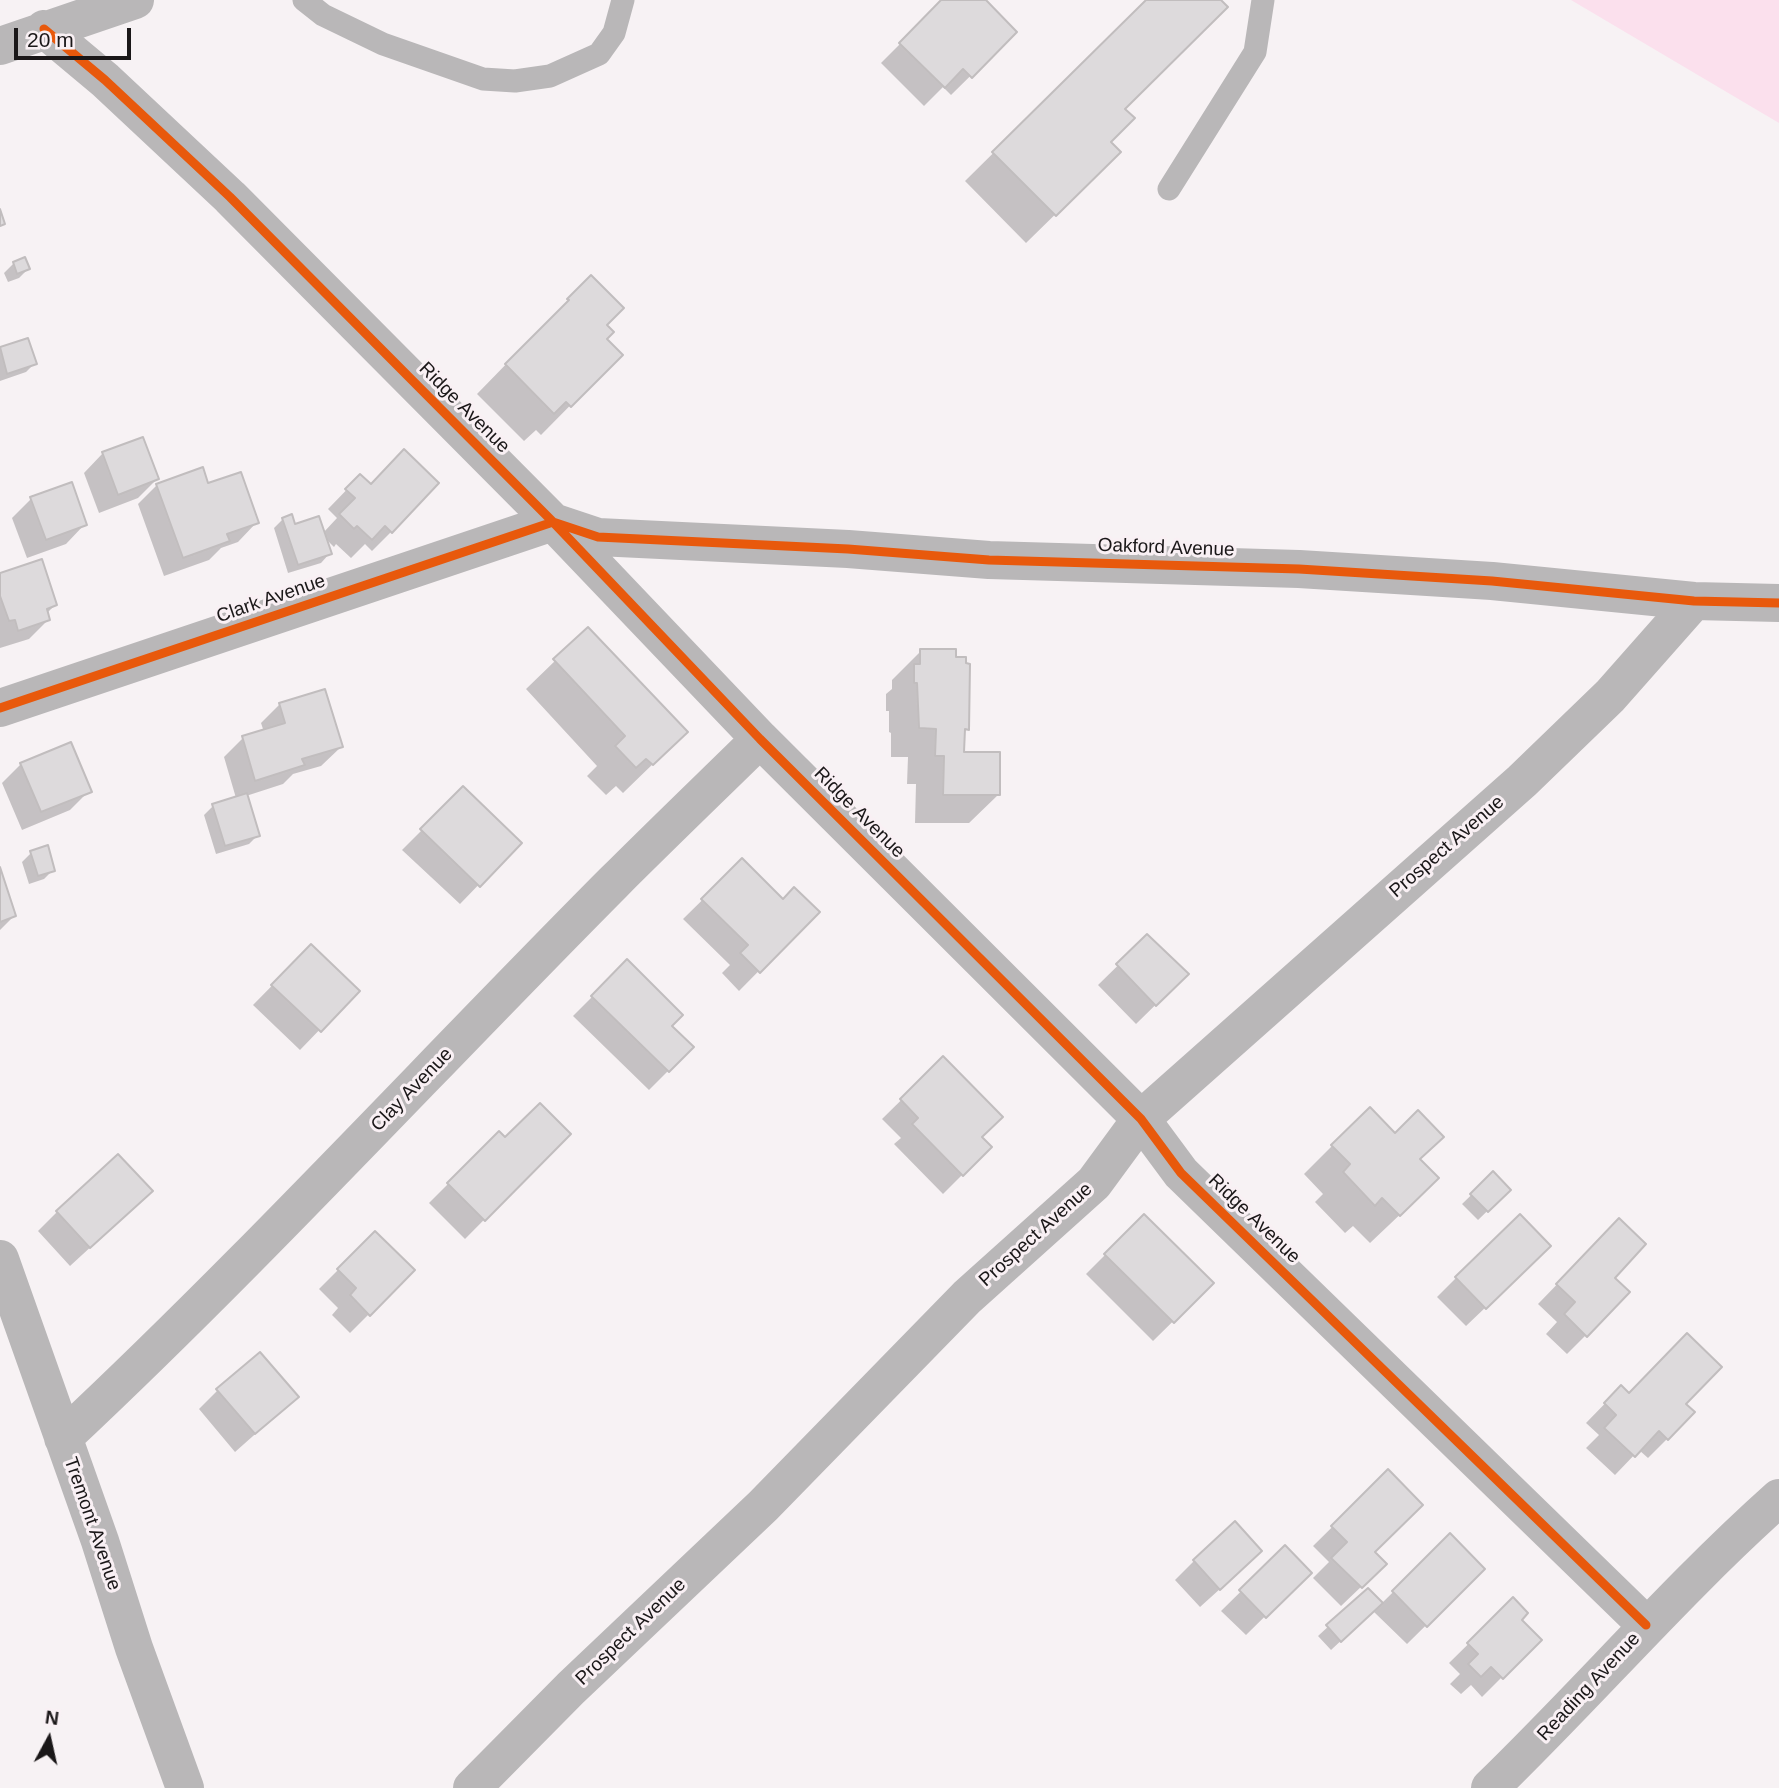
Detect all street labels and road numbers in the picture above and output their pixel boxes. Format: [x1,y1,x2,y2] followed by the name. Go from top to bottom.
[414,358,514,458] street label: Ridge Avenue
[1097,534,1235,562] street label: Oakford Avenue
[214,570,328,628] street label: Clark Avenue
[809,763,909,863] street label: Ridge Avenue
[1385,791,1509,903] street label: Prospect Avenue
[367,1043,457,1137] street label: Clay Avenue
[1203,1169,1305,1269] street label: Ridge Avenue
[975,1178,1097,1292] street label: Prospect Avenue
[59,1454,125,1594] street label: Tremont Avenue
[571,1574,691,1690] street label: Prospect Avenue
[1533,1628,1645,1746] street label: Reading Avenue

